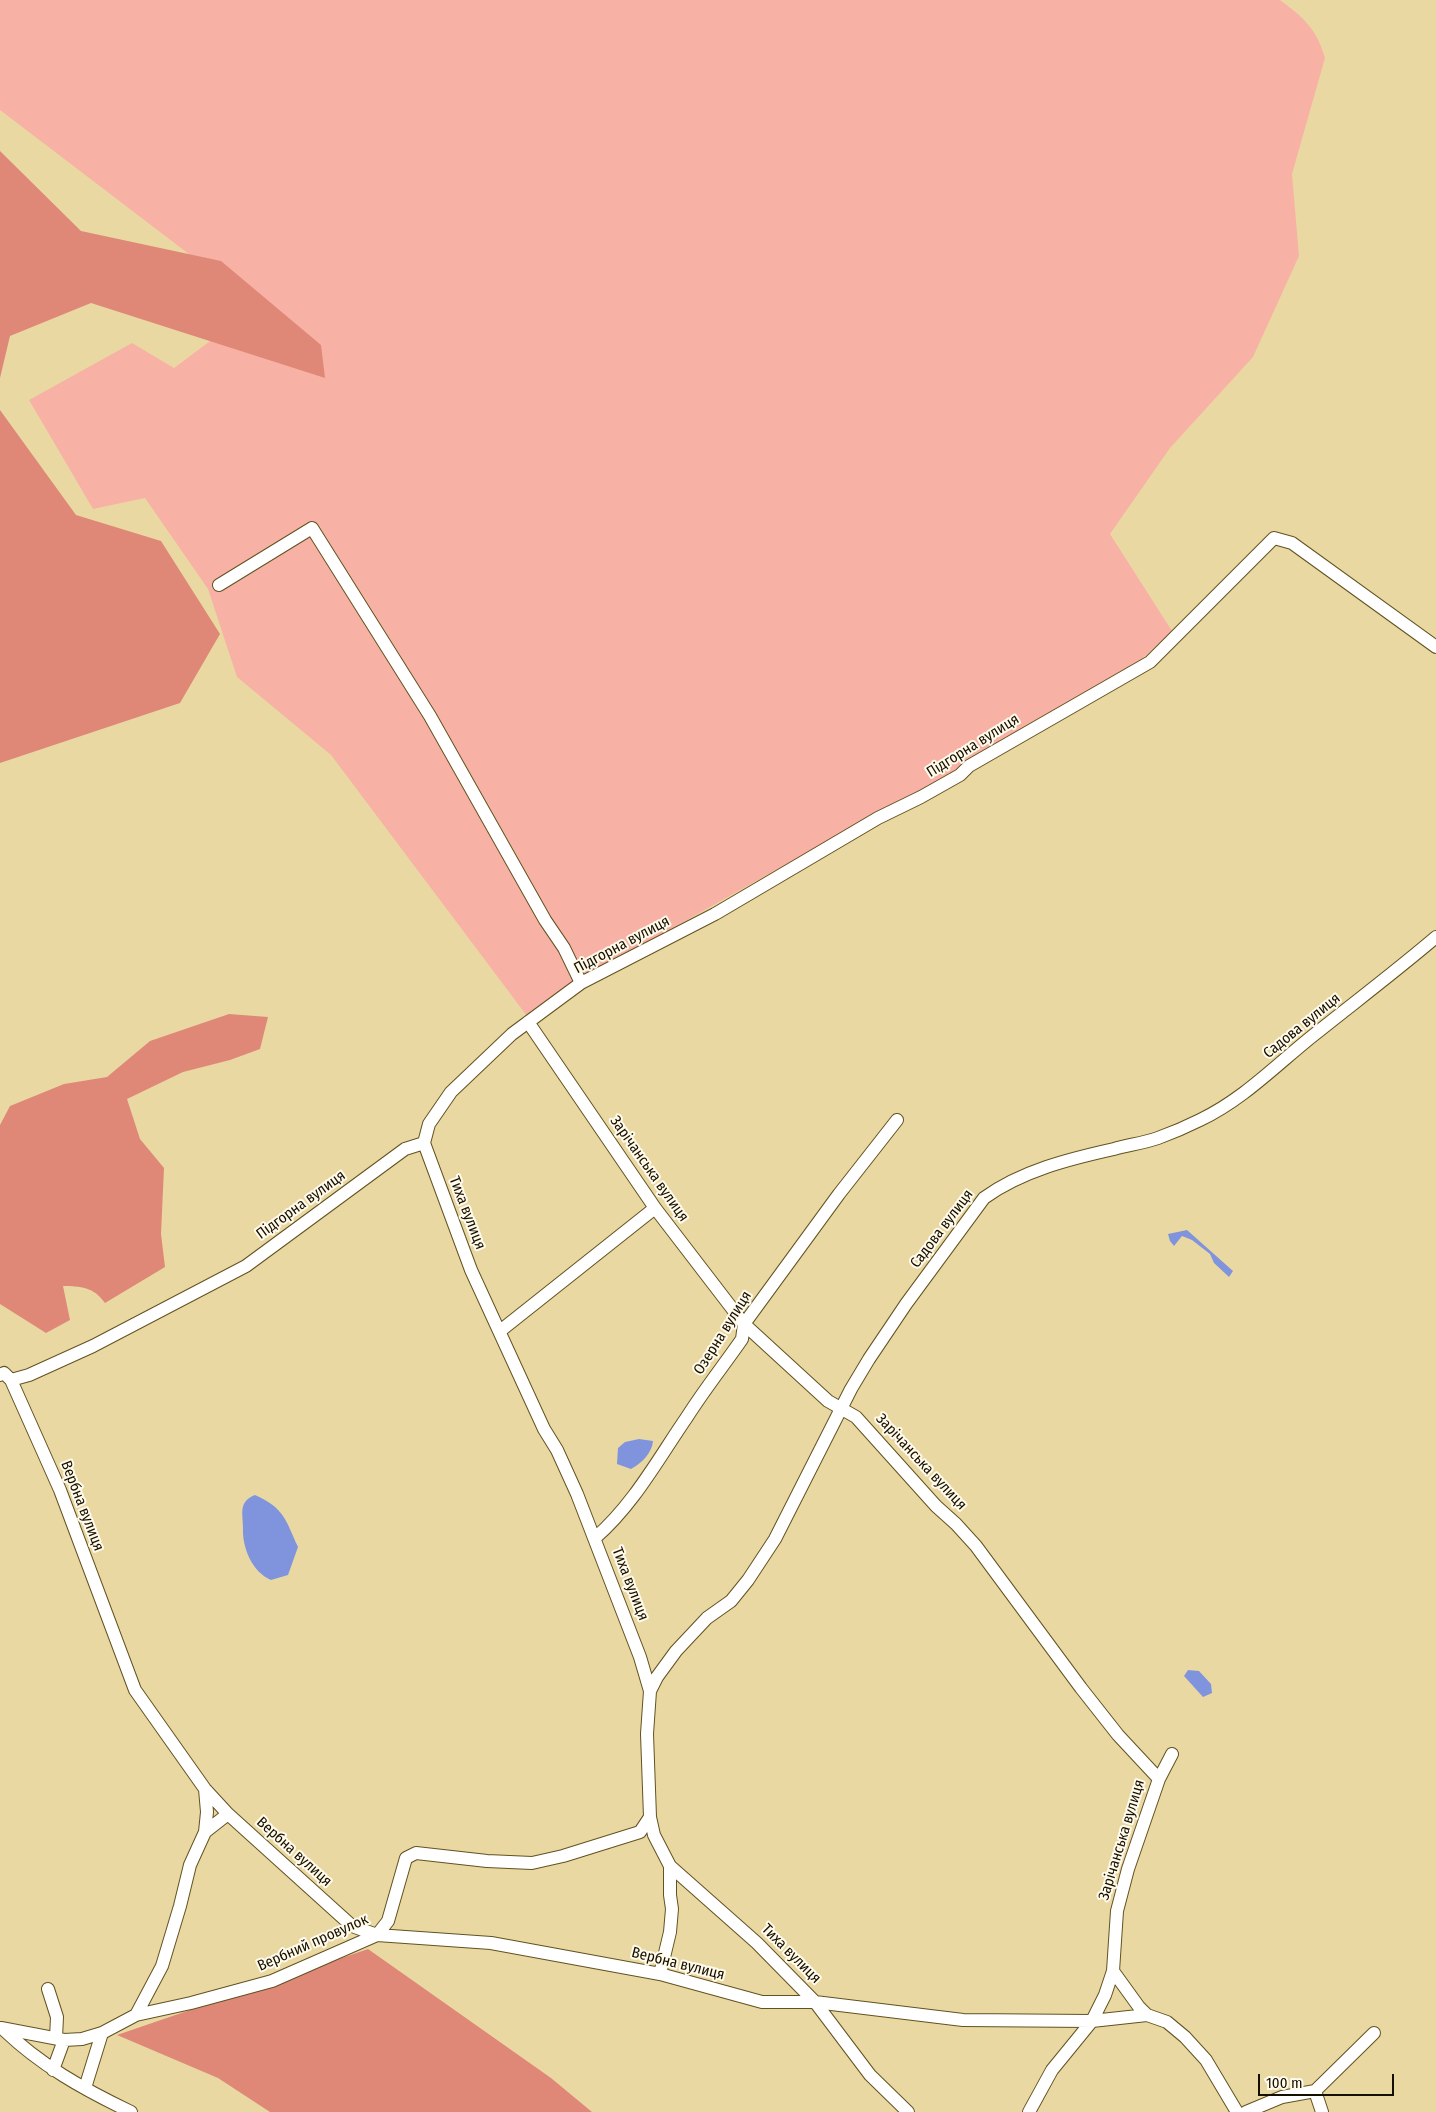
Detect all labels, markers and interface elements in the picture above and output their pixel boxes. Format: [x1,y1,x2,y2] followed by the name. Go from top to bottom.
[923,710,1023,782] street label: Підгорна вулиця
[571,912,673,978] street label: Підгорна вулиця
[1260,990,1344,1062] street label: Садова вулиця
[606,1113,692,1225] street label: Зарічанська вулиця
[253,1167,349,1243] street label: Підгорна вулиця
[445,1174,489,1252] street label: Тиха вулиця
[907,1186,977,1272] street label: Садова вулиця
[690,1288,756,1378] street label: Озерна вулиця
[872,1410,970,1514] street label: Зарічанська вулиця
[57,1458,107,1554] street label: Вербна вулиця
[608,1545,652,1623] street label: Тиха вулиця
[1095,1778,1149,1902] street label: Зарічанська вулиця
[253,1813,335,1891] street label: Вербна вулиця
[255,1911,371,1975] street label: Вербний провулок
[757,1920,825,1988] street label: Тиха вулиця
[630,1944,726,1984] street label: Вербна вулиця
[1261,2064,1397,2096] scale bar
[1266,2074,1303,2092] text: 100 m

